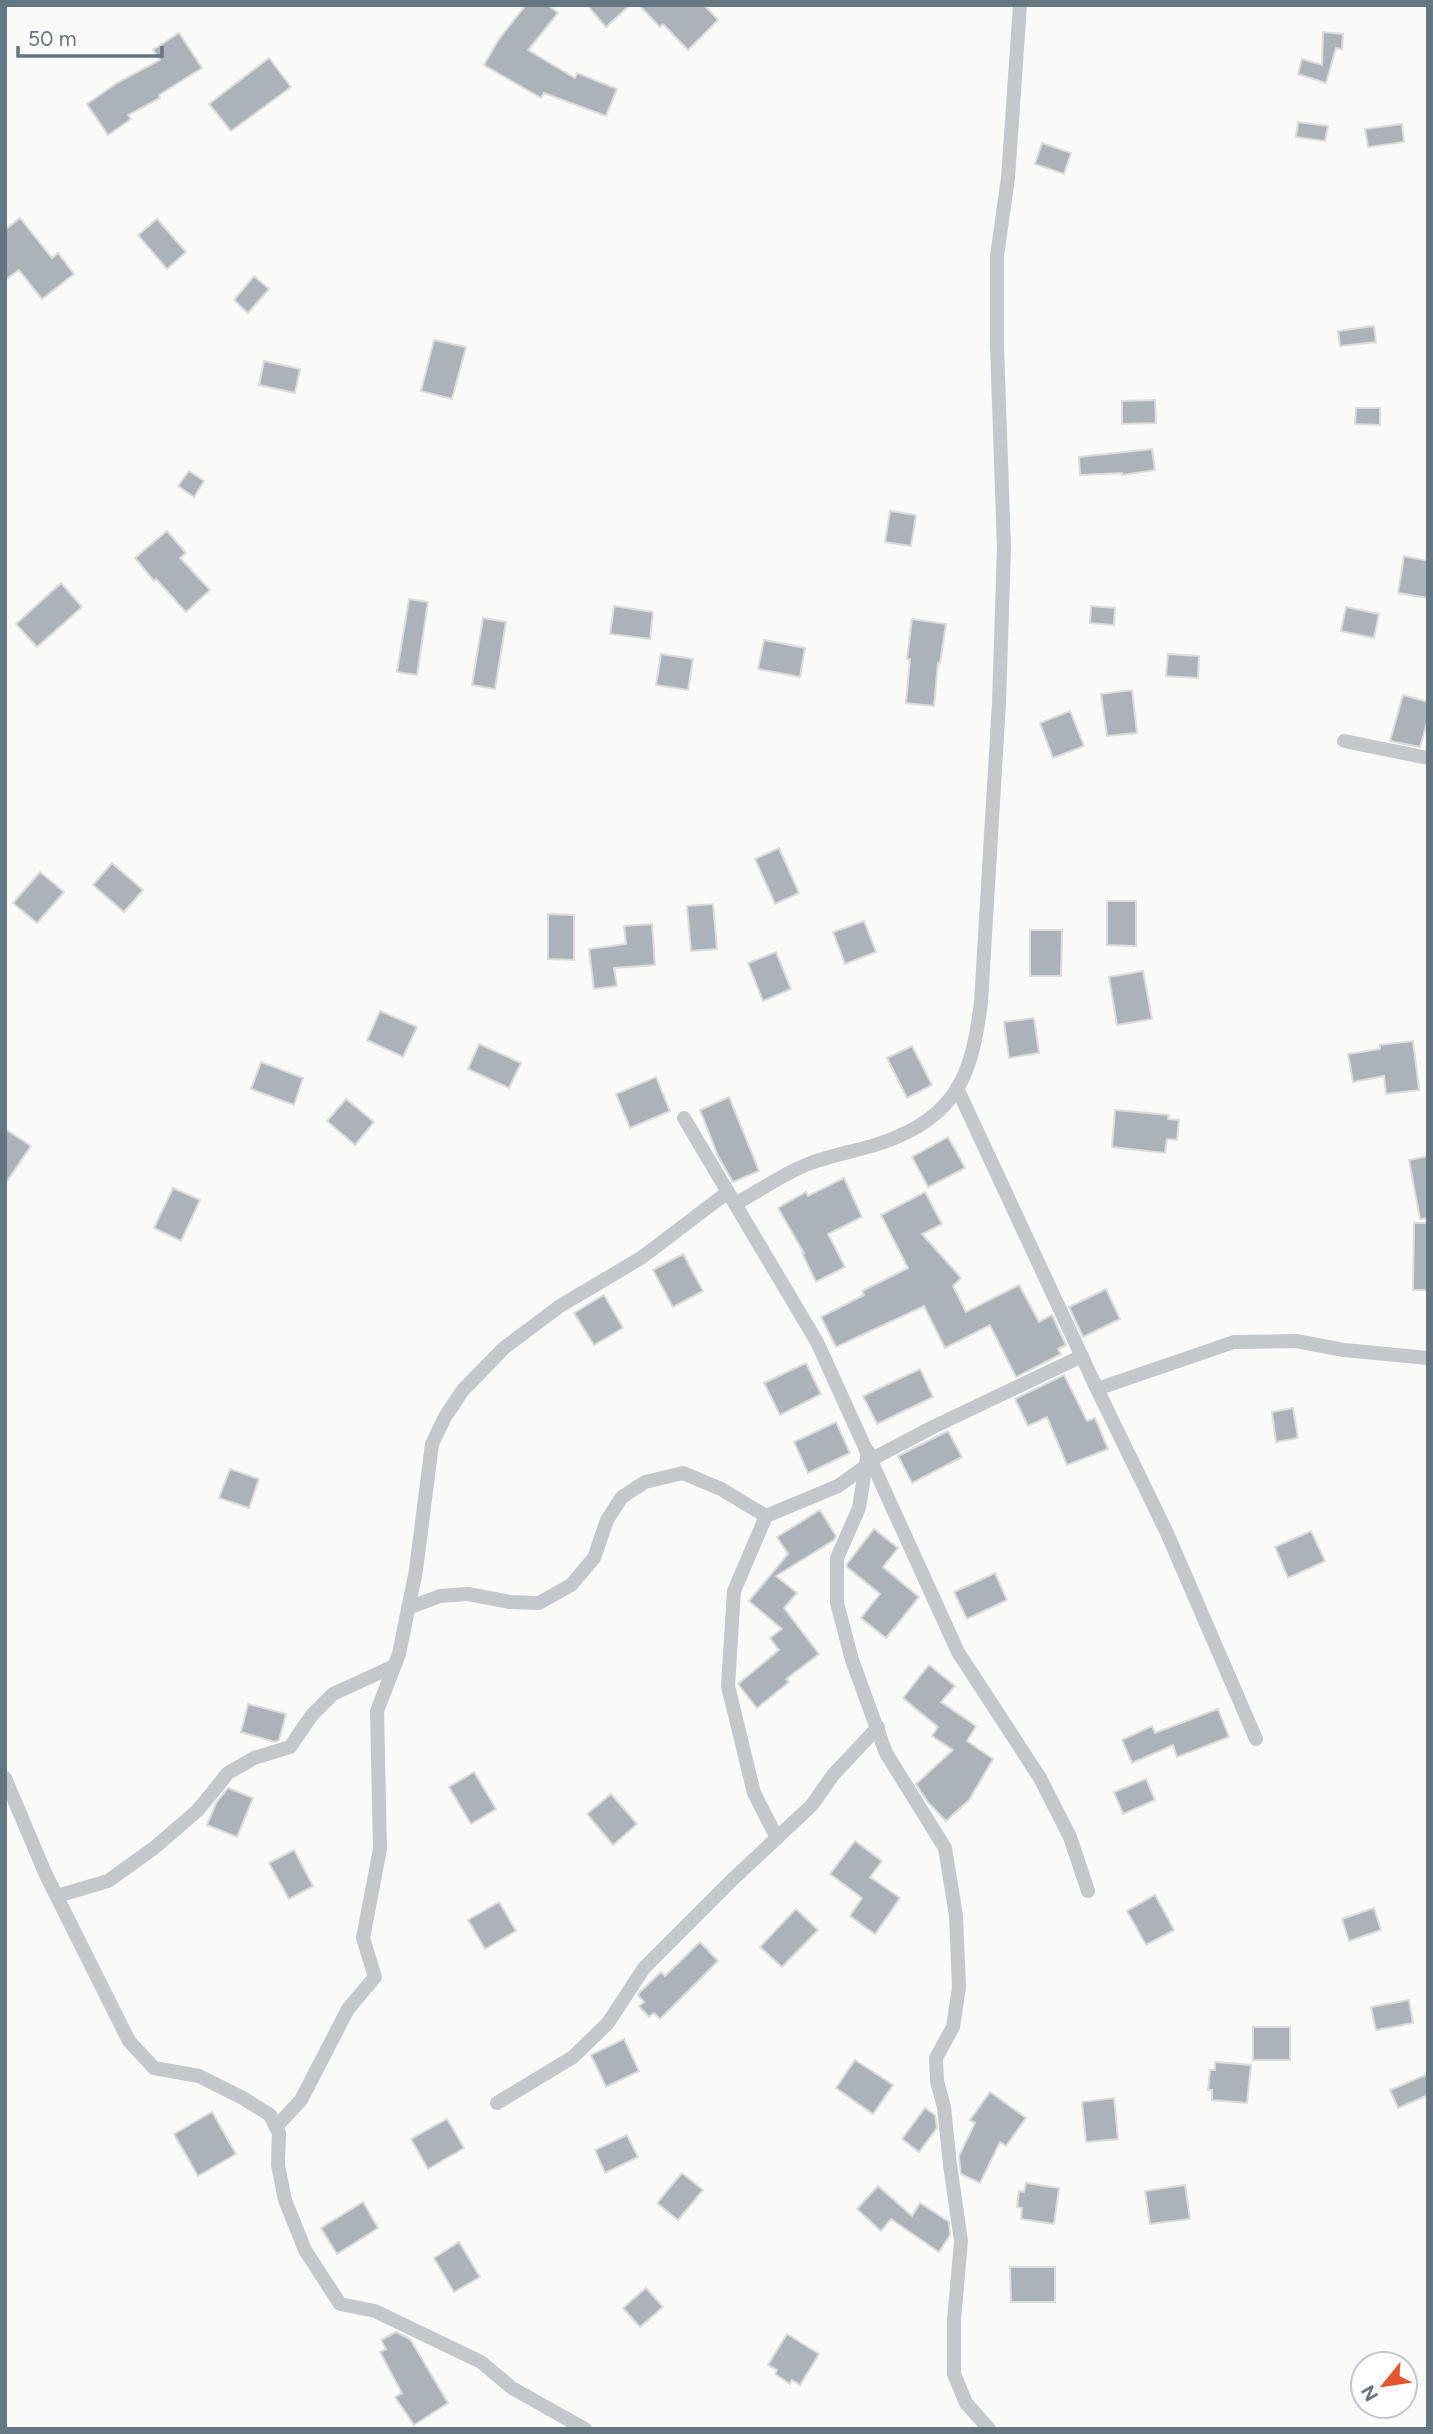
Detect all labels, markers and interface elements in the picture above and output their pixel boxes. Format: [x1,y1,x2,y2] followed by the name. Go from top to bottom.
[18,14,161,58] scale bar
[28,26,77,51] text: 50 m
[1349,2350,1419,2420] north arrow
[1356,2381,1383,2405] text: N

